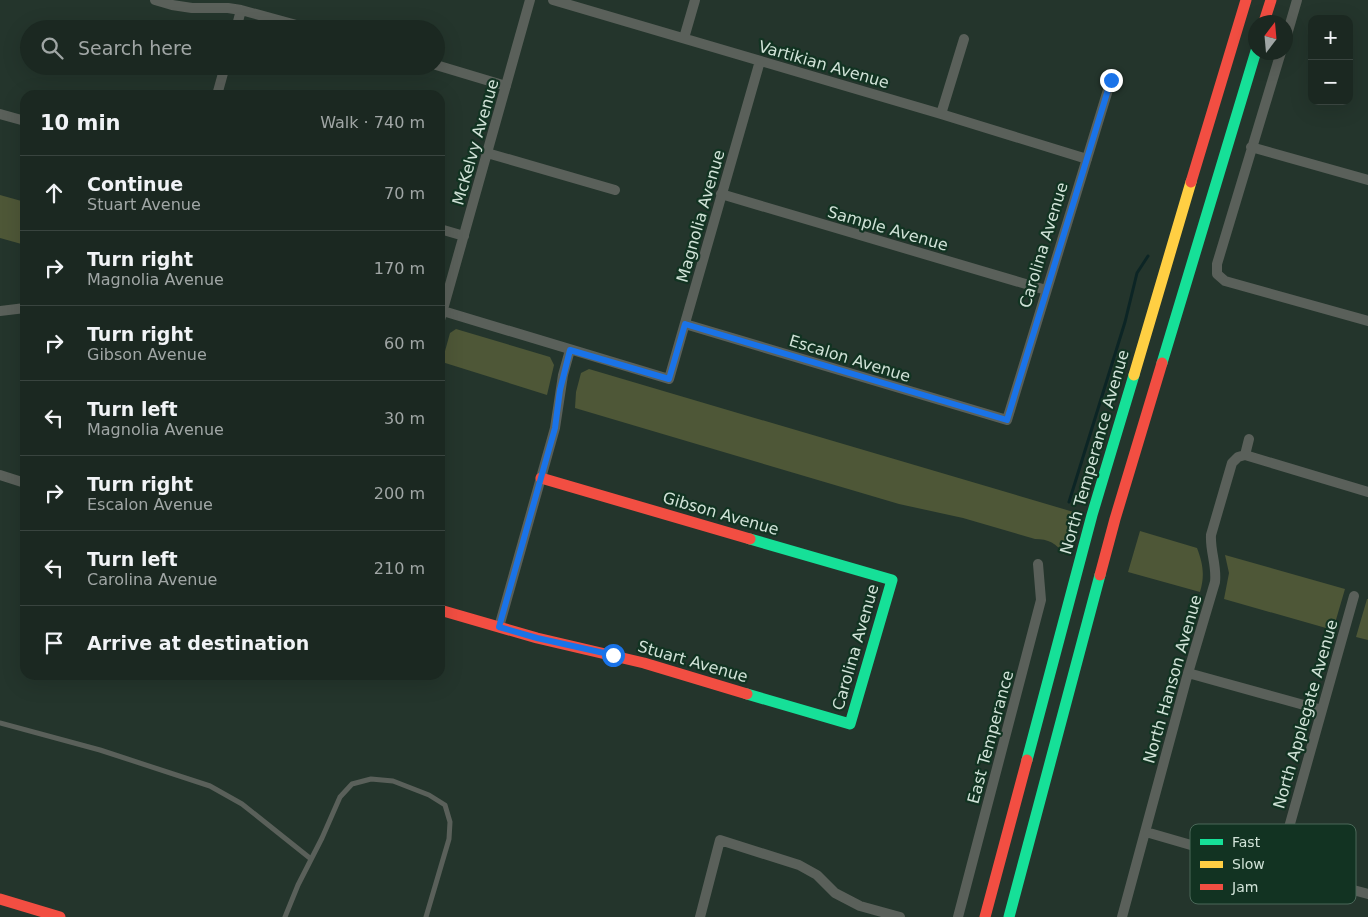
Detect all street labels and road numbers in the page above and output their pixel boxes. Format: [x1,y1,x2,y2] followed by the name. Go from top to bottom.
[756,37,891,92] street label: Vartikian Avenue
[448,77,503,207] street label: McKelvy Avenue
[672,148,728,285] street label: Magnolia Avenue
[1015,180,1072,310] street label: Carolina Avenue
[825,202,950,255] street label: Sample Avenue
[787,331,913,386] street label: Escalon Avenue
[1056,348,1133,557] street label: North Temperance Avenue
[661,488,781,539] street label: Gibson Avenue
[828,582,883,712] street label: Carolina Avenue
[1139,593,1206,766] street label: North Hanson Avenue
[1269,617,1342,811] street label: North Applegate Avenue
[636,637,750,686] street label: Stuart Avenue
[964,668,1017,806] street label: East Temperance

